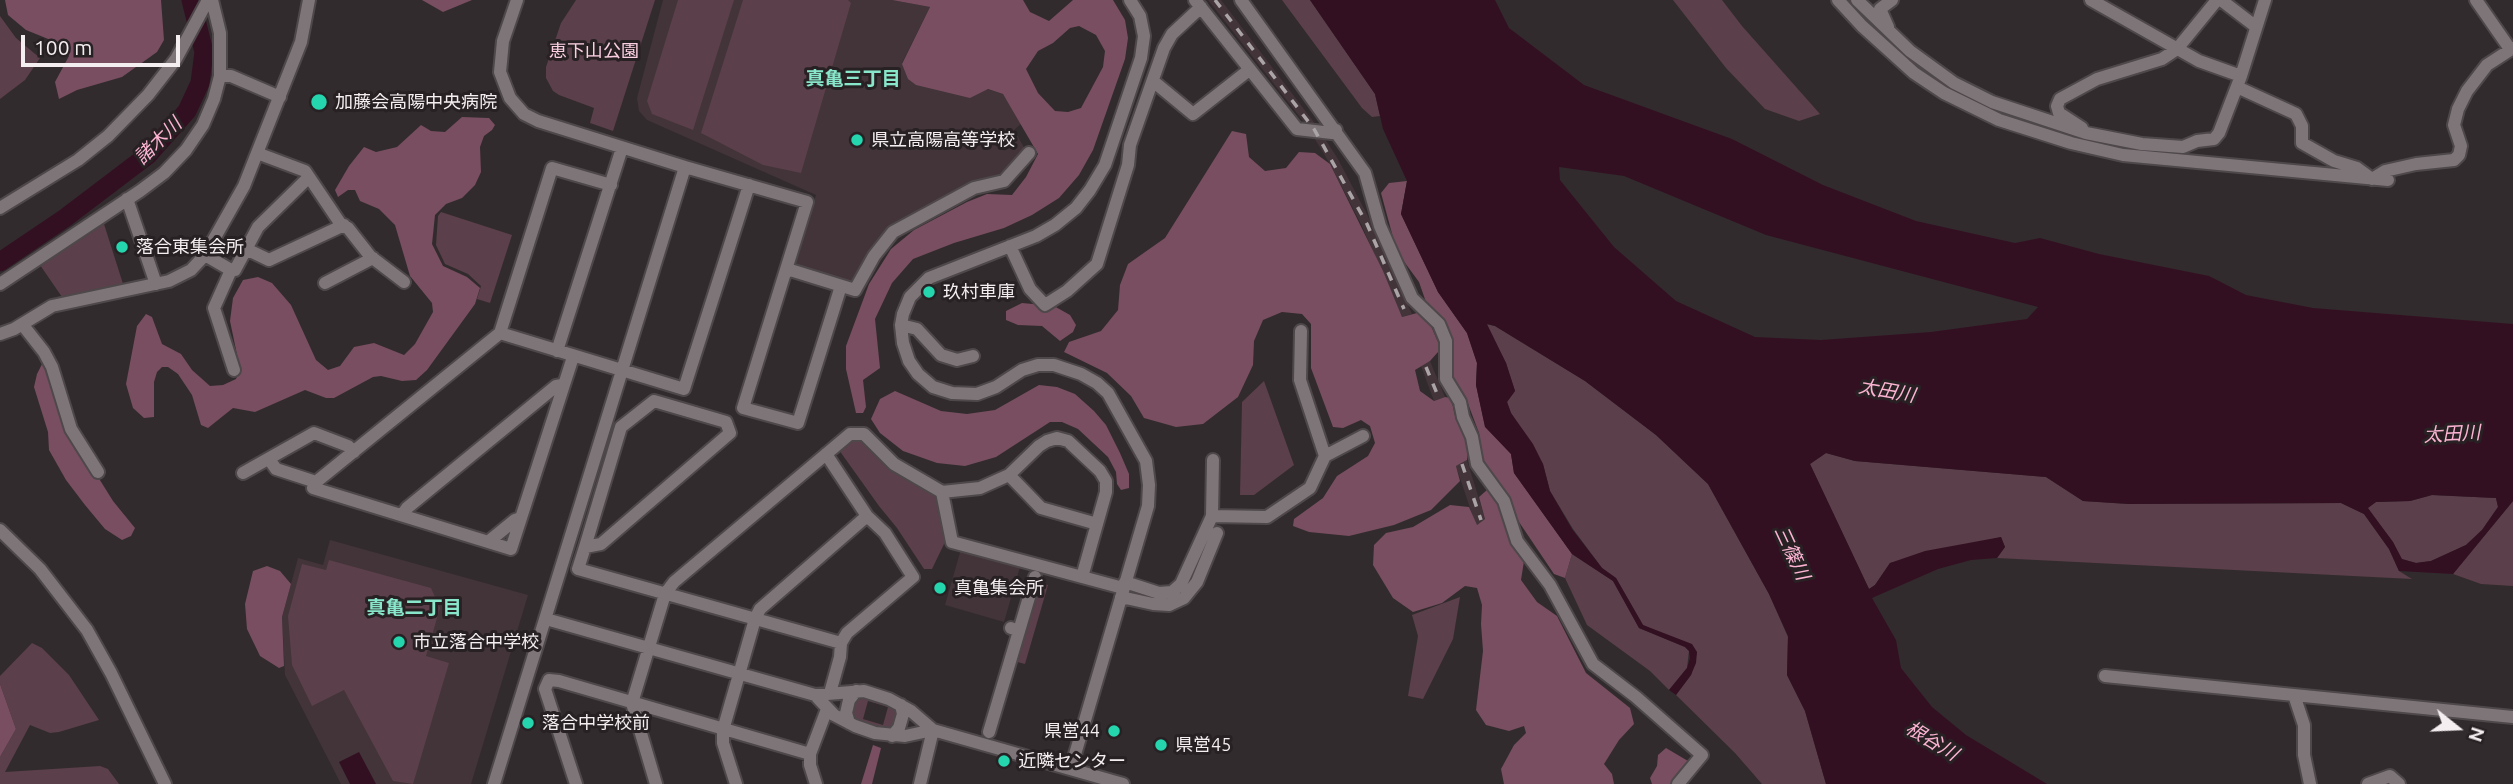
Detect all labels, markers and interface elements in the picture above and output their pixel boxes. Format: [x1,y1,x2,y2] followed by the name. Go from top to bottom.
[24,21,184,65] scale bar
[34,35,92,59] text: 100 m
[549,40,639,62] park label: 恵下山公園
[806,68,900,90] district label: 真亀三丁目
[335,91,497,113] place label: 加藤会高陽中央病院
[309,92,329,112] marker: 加藤会高陽中央病院
[130,113,186,169] water label: 諸木川
[871,129,1015,151] place label: 県立高陽高等学校
[849,132,865,148] marker: 県立高陽高等学校
[136,236,244,258] place label: 落合東集会所
[114,239,130,255] marker: 落合東集会所
[943,281,1015,303] place label: 玖村車庫
[921,284,937,300] marker: 玖村車庫
[1857,375,1917,407] water label: 太田川
[2423,421,2481,447] water label: 太田川
[1770,522,1814,584] water label: 三篠川
[954,577,1044,599] place label: 真亀集会所
[932,580,948,596] marker: 真亀集会所
[367,597,461,619] district label: 真亀二丁目
[413,631,539,653] place label: 市立落合中学校
[391,634,407,650] marker: 市立落合中学校
[2422,693,2492,763] north arrow
[542,712,650,734] place label: 落合中学校前
[520,715,536,731] marker: 落合中学校前
[1902,717,1962,765] water label: 根谷川
[1044,720,1100,742] place label: 県営44
[1106,723,1122,739] marker: 県営44
[2464,724,2490,745] text: N
[1175,734,1231,756] place label: 県営45
[1153,737,1169,753] marker: 県営45
[1018,750,1126,772] place label: 近隣センター
[996,753,1012,769] marker: 近隣センター

